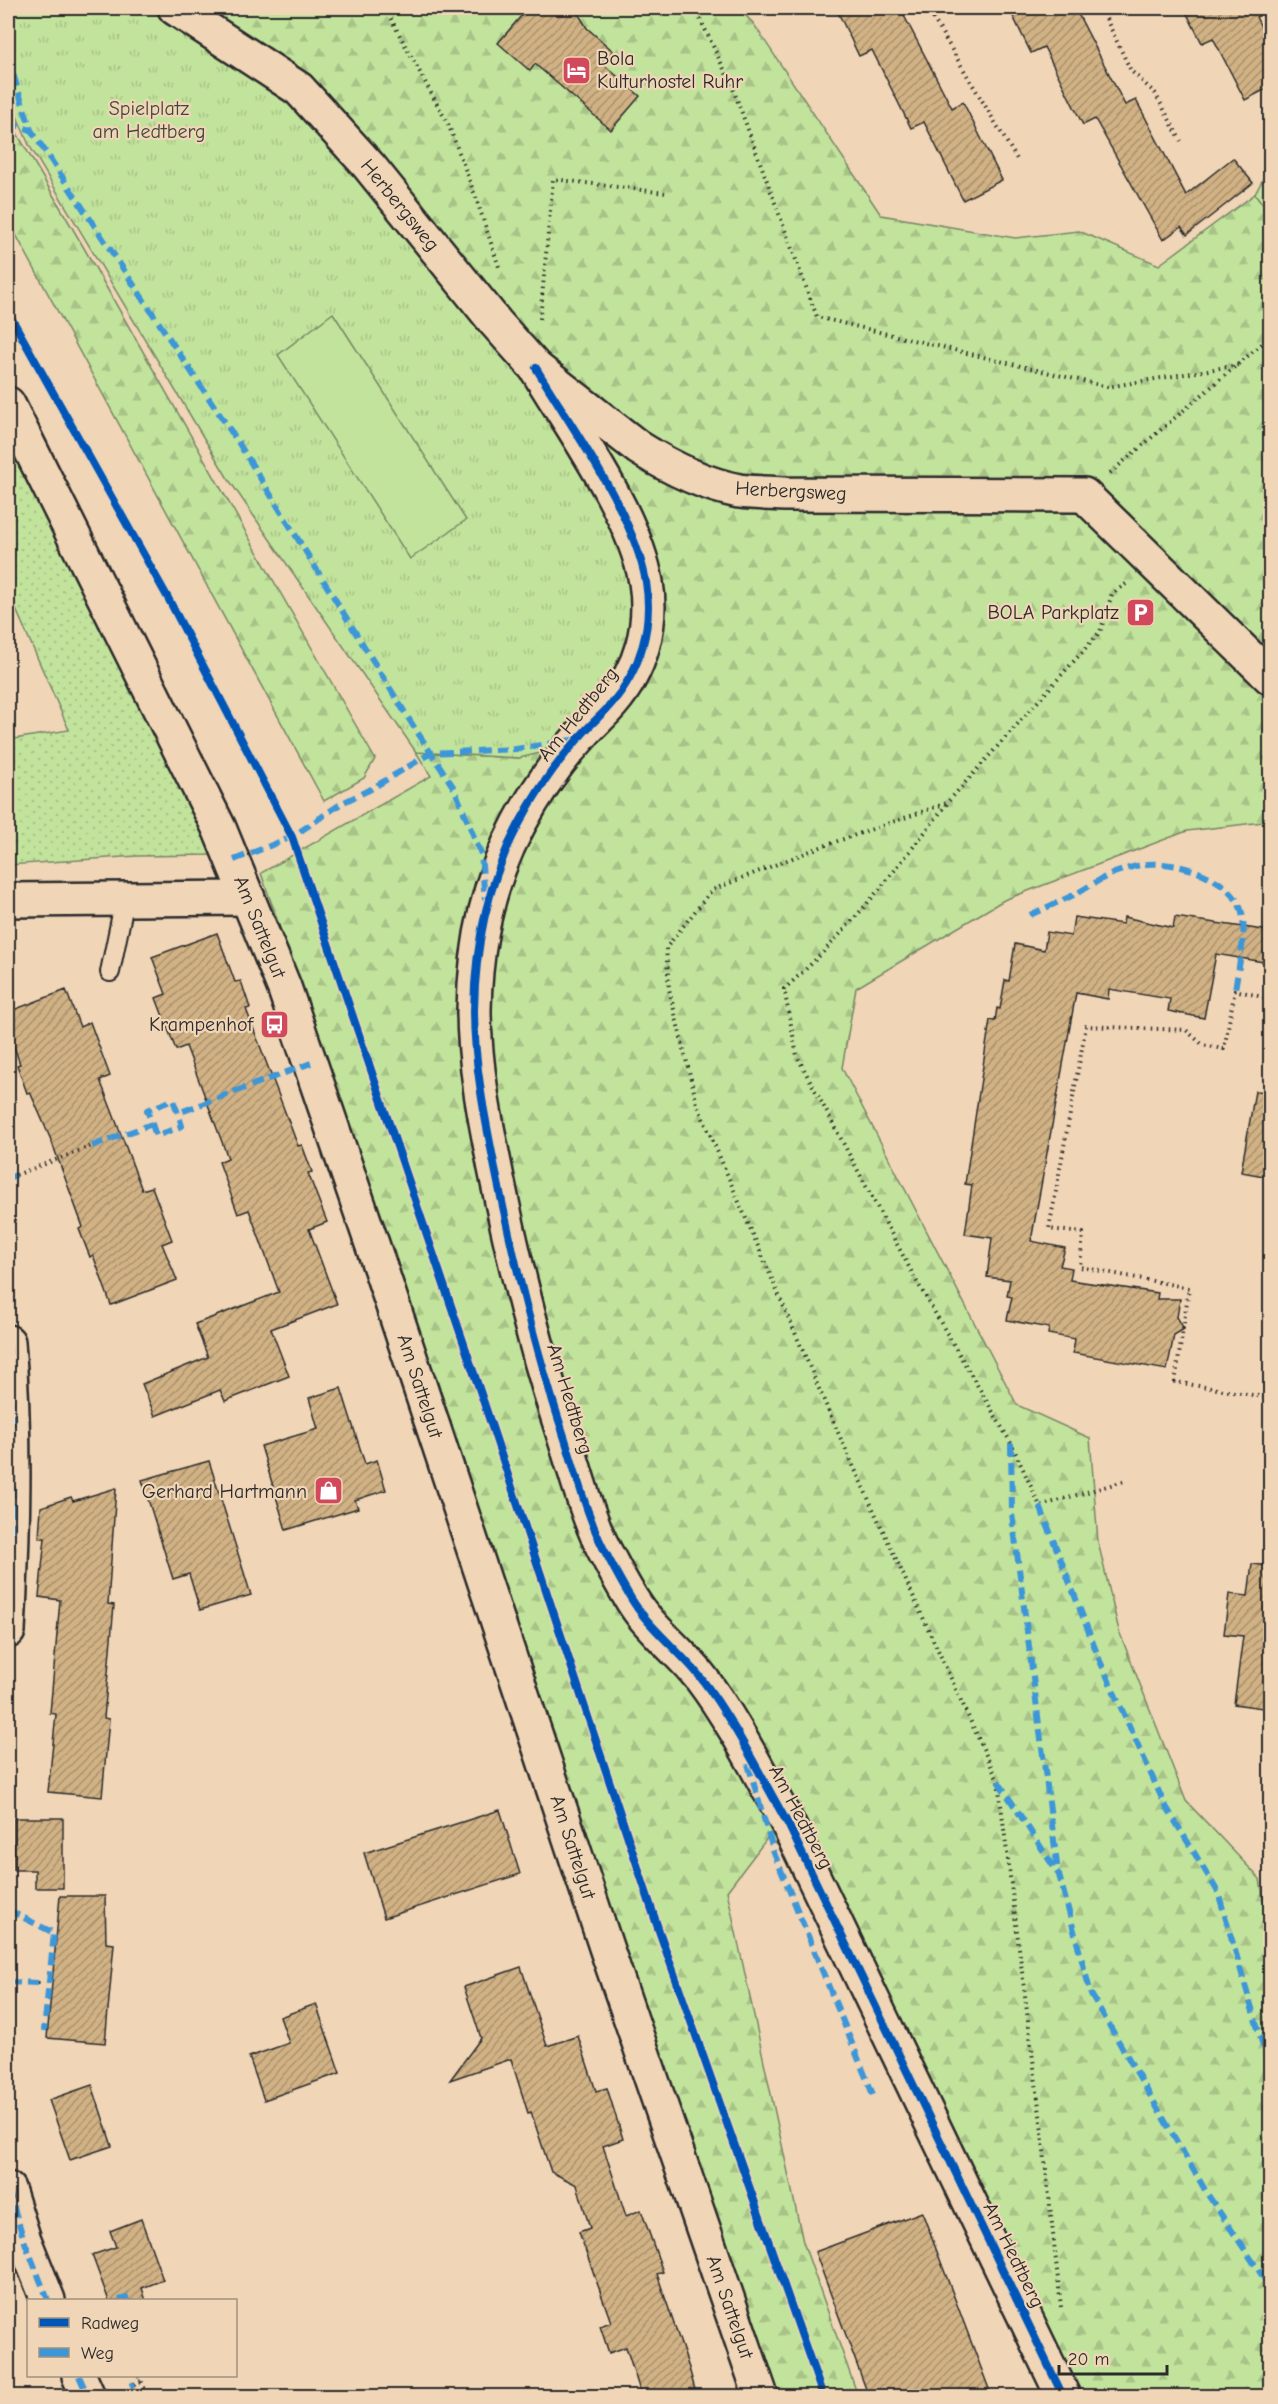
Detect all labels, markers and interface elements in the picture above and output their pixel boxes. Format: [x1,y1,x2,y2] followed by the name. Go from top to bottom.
[597,47,743,93] place label: Bola Kulturhostel Ruhr
[560,54,592,86] hotel icon: Bola Kulturhostel Ruhr
[93,97,206,143] park label: Spielplatz am Hedtberg
[356,154,444,256] street label: Herbergsweg
[735,477,847,505] street label: Herbergsweg
[1124,596,1156,628] parking icon: BOLA Parkplatz
[987,601,1119,624] place label: BOLA Parkplatz
[533,662,623,766] street label: Am Hedtberg
[229,873,291,983] street label: Am Sattelgut
[258,1008,290,1040] bus stop icon: Krampenhof
[149,1013,254,1036] place label: Krampenhof
[392,1331,448,1442] street label: Am Sattelgut
[542,1341,598,1457] street label: Am Hedtberg
[312,1475,344,1507] shop icon: Gerhard Hartmann
[142,1480,307,1503] place label: Gerhard Hartmann
[764,1761,838,1873] street label: Am Hedtberg
[545,1792,601,1903] street label: Am Sattelgut
[979,2199,1049,2311] street label: Am Hedtberg
[702,2252,759,2363] street label: Am Sattelgut
[27,2299,237,2377] legend
[81,2313,139,2334] text: Radweg
[1059,2338,1167,2376] scale bar
[81,2343,114,2364] text: Weg
[1068,2349,1109,2370] text: 20 m

